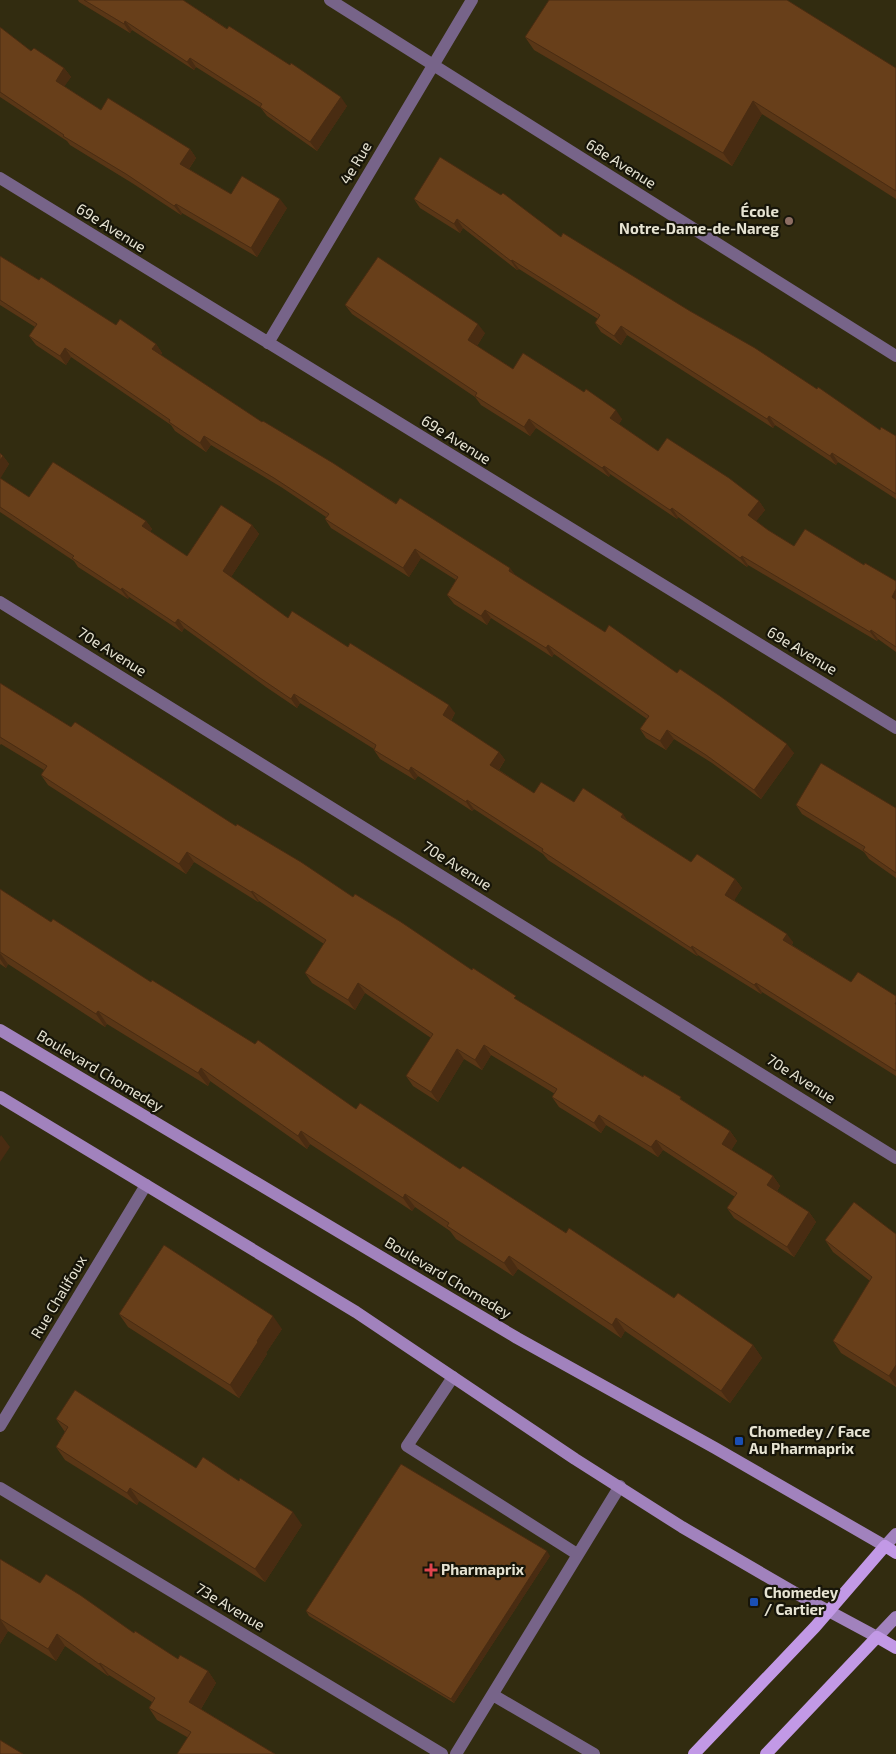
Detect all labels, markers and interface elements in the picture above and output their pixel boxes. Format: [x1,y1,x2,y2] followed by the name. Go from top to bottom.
[583,135,660,192] street label: 68e Avenue
[335,138,375,187] street label: 4e Rue
[73,199,150,256] street label: 69e Avenue
[619,201,779,237] place label: École Notre-Dame-de-Nareg
[783,215,795,227] marker: École Notre-Dame-de-Nareg
[418,411,495,468] street label: 69e Avenue
[764,622,841,678] street label: 69e Avenue
[75,623,150,679] street label: 70e Avenue
[420,837,495,893] street label: 70e Avenue
[34,1025,167,1115] street label: Boulevard Chomedey
[764,1050,839,1106] street label: 70e Avenue
[382,1232,515,1322] street label: Boulevard Chomedey
[26,1252,90,1341] street label: Rue Chalifoux
[749,1422,870,1457] place label: Chomedey / Face Au Pharmaprix
[733,1435,745,1447] marker: Chomedey / Face Au Pharmaprix
[441,1560,525,1578] place label: Pharmaprix
[425,1564,437,1576] marker: Pharmaprix
[193,1579,268,1634] street label: 73e Avenue
[764,1583,839,1618] place label: Chomedey / Cartier
[748,1596,760,1608] marker: Chomedey / Cartier

